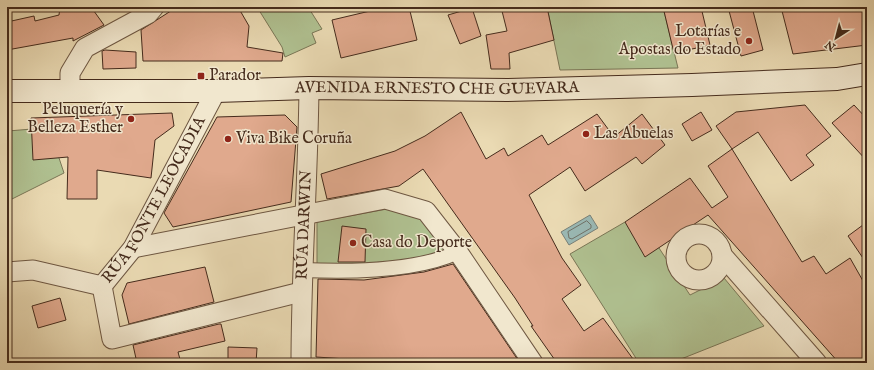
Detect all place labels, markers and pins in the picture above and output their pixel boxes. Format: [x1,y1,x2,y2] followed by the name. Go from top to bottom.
[618,22,741,60] place label: Lotarías e Apostas do Estado
[744,36,754,46] marker: Lotarías e Apostas do Estado
[209,66,261,86] place label: Parador
[196,71,206,81] marker: Parador
[27,100,123,138] place label: Peluquería y Belleza Esther
[126,114,136,124] marker: Peluquería y Belleza Esther
[594,124,674,144] place label: Las Abuelas
[235,129,352,149] place label: Viva Bike Coruña
[581,129,591,139] marker: Las Abuelas
[223,134,233,144] marker: Viva Bike Coruña
[361,233,472,253] place label: Casa do Deporte
[348,238,358,248] marker: Casa do Deporte

